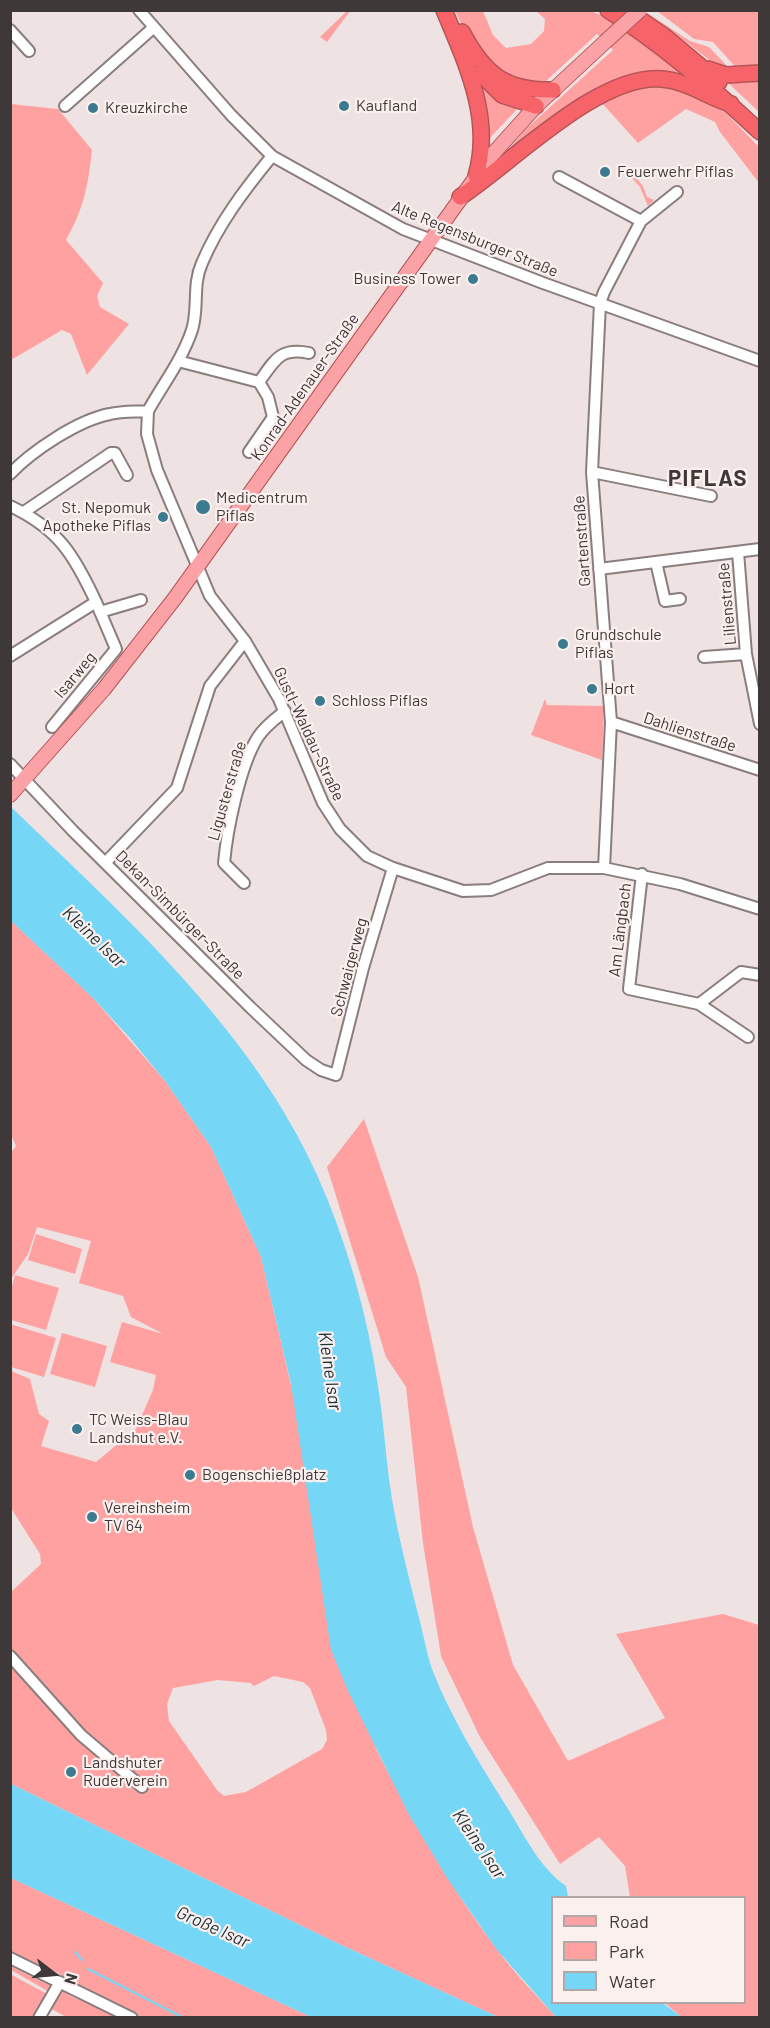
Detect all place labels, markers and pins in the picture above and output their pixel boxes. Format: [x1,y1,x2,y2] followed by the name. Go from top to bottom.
[356,96,417,116] place label: Kaufland
[105,98,188,118] place label: Kreuzkirche
[337,99,351,113] marker: Kaufland
[86,101,100,115] marker: Kreuzkirche
[617,162,734,182] place label: Feuerwehr Piflas
[598,165,612,179] marker: Feuerwehr Piflas
[354,269,461,289] place label: Business Tower
[466,272,480,286] marker: Business Tower
[216,488,308,526] place label: Medicentrum Piflas
[43,498,151,536] place label: St. Nepomuk Apotheke Piflas
[194,498,212,516] marker: Medicentrum Piflas
[156,510,170,524] marker: St. Nepomuk Apotheke Piflas
[575,625,662,663] place label: Grundschule Piflas
[556,637,570,651] marker: Grundschule Piflas
[604,679,635,699] place label: Hort
[585,682,599,696] marker: Hort
[332,691,428,711] place label: Schloss Piflas
[313,694,327,708] marker: Schloss Piflas
[89,1410,188,1448] place label: TC Weiss-Blau Landshut e.V.
[70,1422,84,1436] marker: TC Weiss-Blau Landshut e.V.
[202,1465,326,1485] place label: Bogenschießplatz
[183,1468,197,1482] marker: Bogenschießplatz
[104,1498,190,1536] place label: Vereinsheim TV 64
[85,1510,99,1524] marker: Vereinsheim TV 64
[83,1753,168,1791] place label: Landshuter Ruderverein
[64,1765,78,1779] marker: Landshuter Ruderverein

